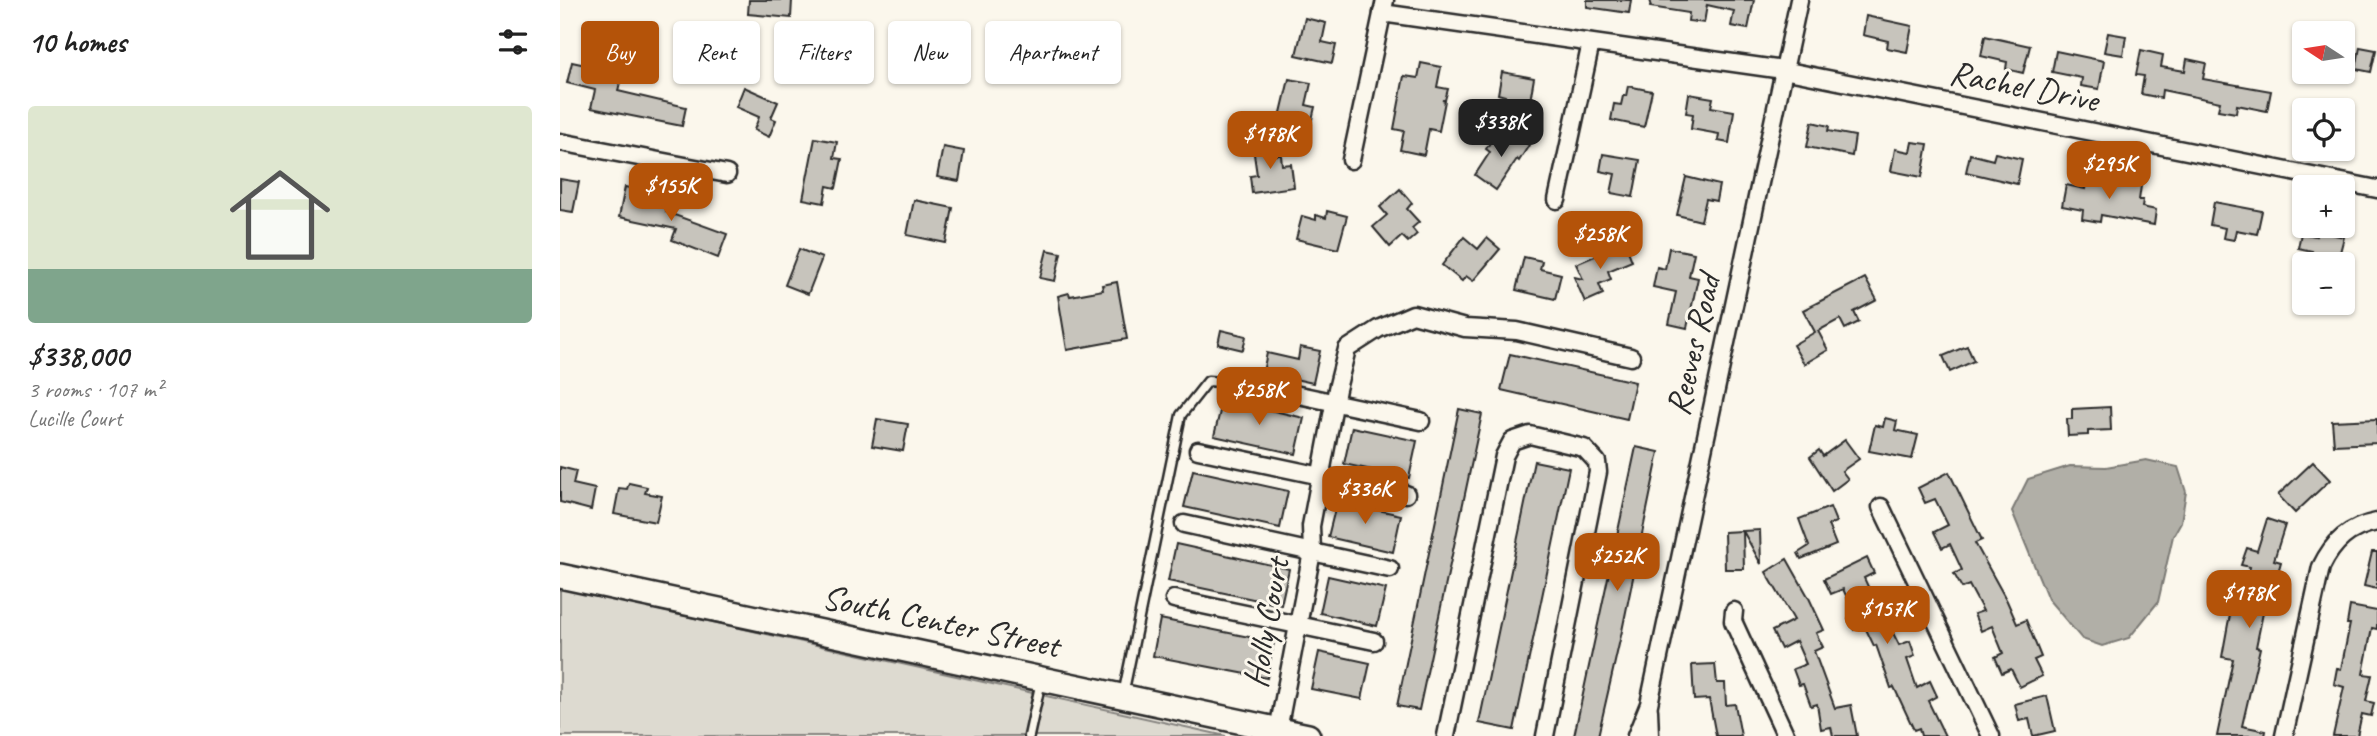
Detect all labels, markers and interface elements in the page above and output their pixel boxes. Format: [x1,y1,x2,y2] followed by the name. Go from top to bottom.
[581,21,659,84] chip: Buy
[673,21,760,84] chip: Rent
[774,21,874,84] chip: Filters
[888,21,971,84] chip: New
[985,21,1121,84] chip: Apartment
[2292,21,2356,84] north arrow
[2292,21,2355,315] map controls
[28,23,126,61] text: 10 homes
[494,23,532,61] icon: filters
[1946,50,2105,123] street label: Rachel Drive
[2292,98,2355,161] button: locate
[1452,100,1550,159] pin: $338K
[1474,107,1528,136] text: $338K
[1221,111,1319,171] pin: $178K
[1244,119,1297,148] text: $178K
[2060,142,2158,201] pin: $295K
[2083,149,2135,178] text: $295K
[217,152,343,278] icon: home
[622,164,720,223] pin: $155K
[645,171,697,200] text: $155K
[2292,175,2355,238] button: +
[1551,212,1649,271] pin: $258K
[1574,219,1626,248] text: $258K
[2292,252,2355,315] button: −
[1655,265,1732,420] street label: Reeves Road
[28,337,128,375] text: $338,000
[1210,368,1308,427] pin: $258K
[28,375,163,404] text: 3 rooms · 107 m²
[1233,375,1285,404] text: $258K
[28,404,122,433] text: Lucille Court
[1316,466,1414,526] pin: $336K
[1338,474,1392,503] text: $336K
[1568,534,1666,593] pin: $252K
[1591,541,1643,570] text: $252K
[1232,551,1300,691] street label: Holly Court
[2200,570,2298,630] pin: $178K
[818,574,1067,669] street label: South Center Street
[2223,578,2276,607] text: $178K
[1838,586,1936,646] pin: $157K
[1861,594,1913,623] text: $157K

